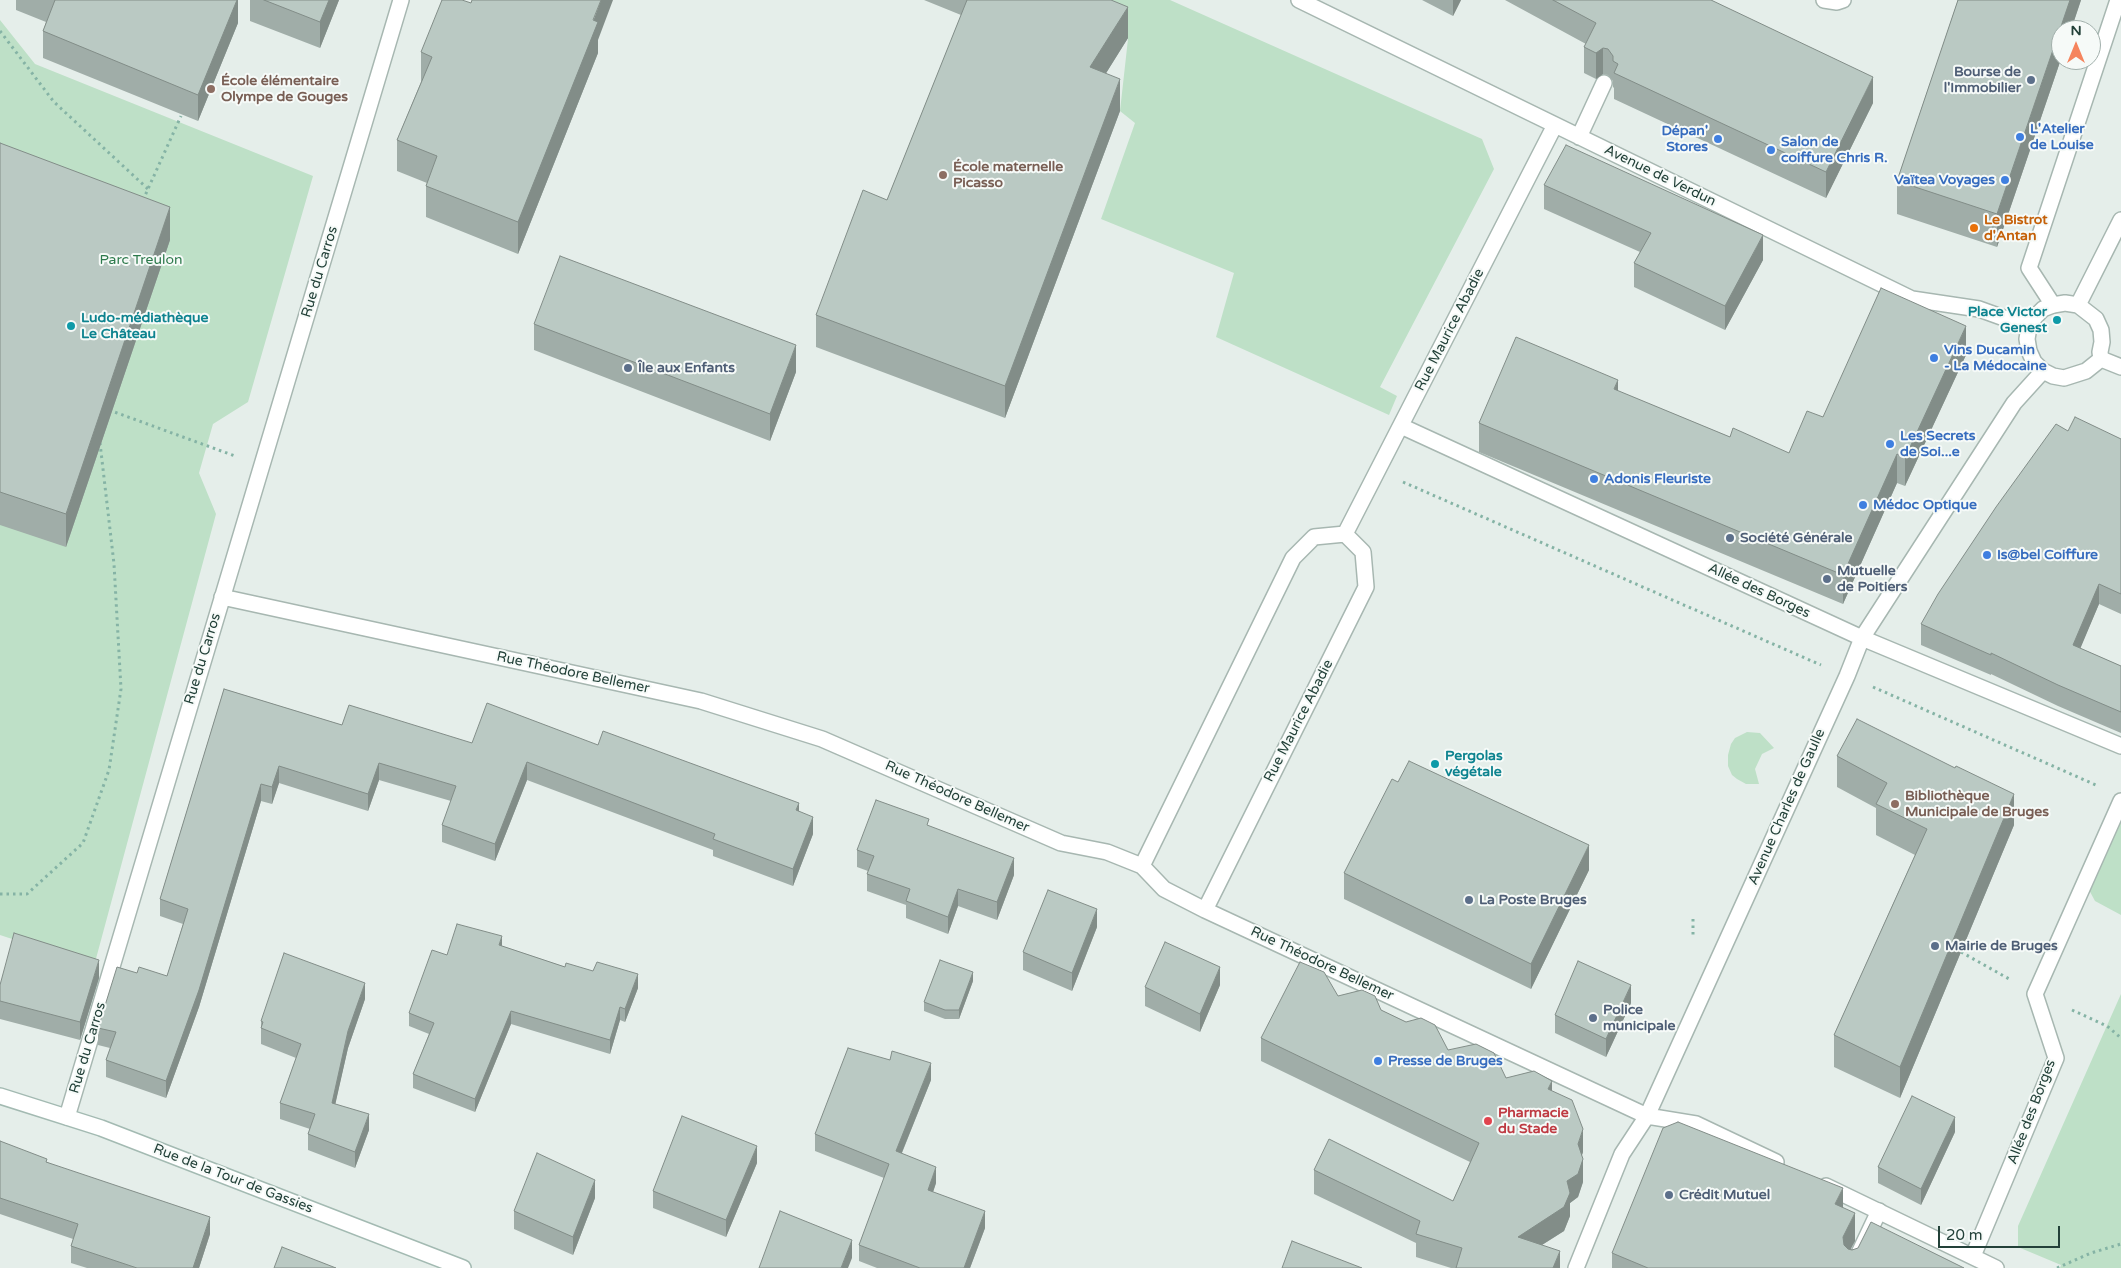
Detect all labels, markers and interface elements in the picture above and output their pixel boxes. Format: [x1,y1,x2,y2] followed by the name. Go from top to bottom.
[2051,20,2101,70] north arrow
[2070,22,2082,39] text: N
[1944,64,2021,96] place label: Bourse de l'Immobilier
[221,73,348,105] place label: École élémentaire Olympe de Gouges
[2025,74,2037,86] marker: Bourse de l'Immobilier
[205,83,217,95] marker: École élémentaire Olympe de Gouges
[2030,121,2094,154] place label: L'Atelier de Louise
[1661,123,1708,156] place label: Dépan' Stores
[2014,131,2026,143] marker: L'Atelier de Louise
[1712,133,1724,145] marker: Dépan' Stores
[1781,134,1888,166] place label: Salon de coiffure Chris R.
[1601,142,1719,210] street label: Avenue de Verdun
[1765,144,1777,156] marker: Salon de coiffure Chris R.
[953,159,1063,192] place label: École maternelle Picasso
[937,169,949,181] marker: École maternelle Picasso
[1894,172,1995,188] place label: Vaïtea Voyages
[1999,174,2011,186] marker: Vaïtea Voyages
[1984,212,2048,244] place label: Le Bistrot d'Antan
[1968,222,1980,234] marker: Le Bistrot d'Antan
[298,224,342,320] street label: Rue du Carros
[100,252,182,268] park label: Parc Treulon
[1412,266,1488,394] street label: Rue Maurice Abadie
[1968,304,2047,336] place label: Place Victor Genest
[81,310,209,342] place label: Ludo-médiathèque Le Château
[2051,314,2063,326] marker: Place Victor Genest
[65,320,77,332] marker: Ludo-médiathèque Le Château
[1944,342,2047,374] place label: Vins Ducamin - La Médocaine
[1928,352,1940,364] marker: Vins Ducamin - La Médocaine
[638,360,735,376] place label: Île aux Enfants
[622,362,634,374] marker: Île aux Enfants
[1900,428,1976,461] place label: Les Secrets de Soi...e
[1884,438,1896,450] marker: Les Secrets de Soi...e
[1604,471,1711,487] place label: Adonis Fleuriste
[1588,473,1600,485] marker: Adonis Fleuriste
[1873,497,1977,513] place label: Médoc Optique
[1857,499,1869,511] marker: Médoc Optique
[1740,530,1852,546] place label: Société Générale
[1724,532,1736,544] marker: Société Générale
[1997,547,2098,563] place label: Is@bel Coiffure
[1981,549,1993,561] marker: Is@bel Coiffure
[1705,560,1813,622] street label: Allée des Borges
[1837,563,1907,596] place label: Mutuelle de Poitiers
[1821,573,1833,585] marker: Mutuelle de Poitiers
[181,611,225,707] street label: Rue du Carros
[495,649,651,697] street label: Rue Théodore Bellemer
[1261,657,1337,785] street label: Rue Maurice Abadie
[1745,726,1829,888] street label: Avenue Charles de Gaulle
[1445,748,1503,780] place label: Pergolas végétale
[882,758,1032,836] street label: Rue Théodore Bellemer
[1429,758,1441,770] marker: Pergolas végétale
[1905,788,2049,820] place label: Bibliothèque Municipale de Bruges
[1889,798,1901,810] marker: Bibliothèque Municipale de Bruges
[1479,892,1587,908] place label: La Poste Bruges
[1463,894,1475,906] marker: La Poste Bruges
[1248,923,1396,1005] street label: Rue Théodore Bellemer
[1945,938,2058,954] place label: Mairie de Bruges
[1929,940,1941,952] marker: Mairie de Bruges
[66,1000,110,1096] street label: Rue du Carros
[1603,1002,1675,1034] place label: Police municipale
[1587,1012,1599,1024] marker: Police municipale
[1388,1053,1503,1069] place label: Presse de Bruges
[1372,1055,1384,1067] marker: Presse de Bruges
[2004,1057,2060,1167] street label: Allée des Borges
[1498,1105,1569,1138] place label: Pharmacie du Stade
[1482,1115,1494,1127] marker: Pharmacie du Stade
[151,1141,315,1217] street label: Rue de la Tour de Gassies
[1679,1187,1770,1203] place label: Crédit Mutuel
[1663,1189,1675,1201] marker: Crédit Mutuel
[1941,1216,2064,1248] scale bar
[1946,1226,1983,1244] text: 20 m

